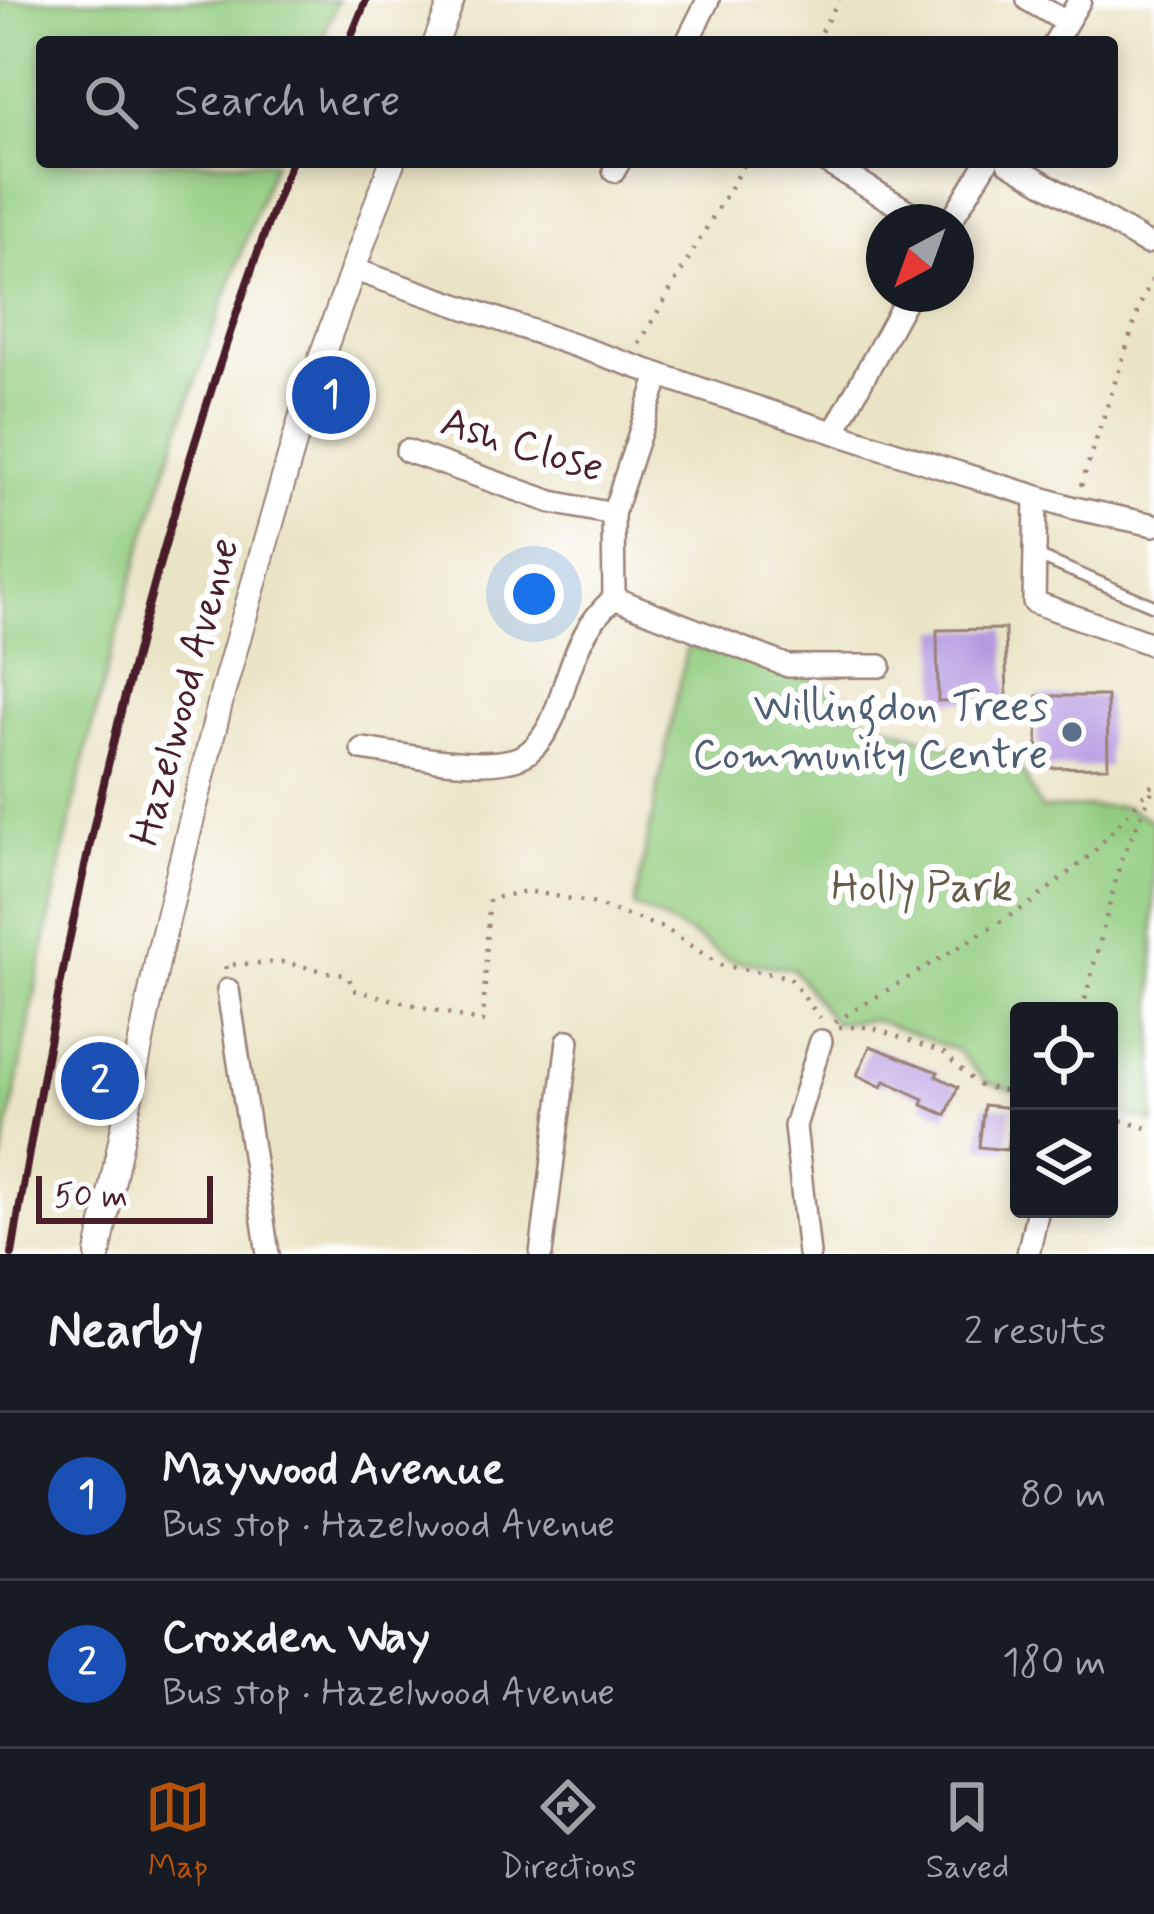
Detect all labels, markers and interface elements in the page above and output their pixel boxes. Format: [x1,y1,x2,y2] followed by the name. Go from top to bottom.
[36,36,1118,168] search box
[78,69,144,135] icon: search
[174,73,401,132] text: Search here
[866,204,974,312] north arrow
[292,350,370,440] pin: 1
[434,395,610,497] street label: Ash Close
[118,532,254,852] street label: Hazelwood Avenue
[504,564,564,624] your location
[692,681,1048,784] place label: Willingdon Trees Community Centre
[1059,719,1085,745] marker: Willingdon Trees Community Centre
[831,861,1013,916] park label: Holly Park
[1010,1002,1118,1218] map controls
[1010,1002,1118,1110] button: locate
[61,1036,139,1126] pin: 2
[1010,1110,1118,1218] button: layers
[36,1170,213,1223] scale bar
[54,1175,128,1219] text: 50 m
[48,1299,203,1365] text: Nearby
[964,1307,1106,1358] text: 2 results
[162,1441,504,1500] text: Maywood Avenue
[78,1470,96,1521] text: 1
[1020,1470,1106,1521] text: 80 m
[162,1500,615,1551] text: Bus stop · Hazelwood Avenue
[162,1609,430,1668] text: Croxden Way
[77,1638,97,1689] text: 2
[1002,1638,1106,1689] text: 180 m
[162,1668,615,1719] text: Bus stop · Hazelwood Avenue
[145,1774,211,1890] tab: Map
[500,1774,636,1890] tab: Directions
[926,1774,1009,1890] tab: Saved

